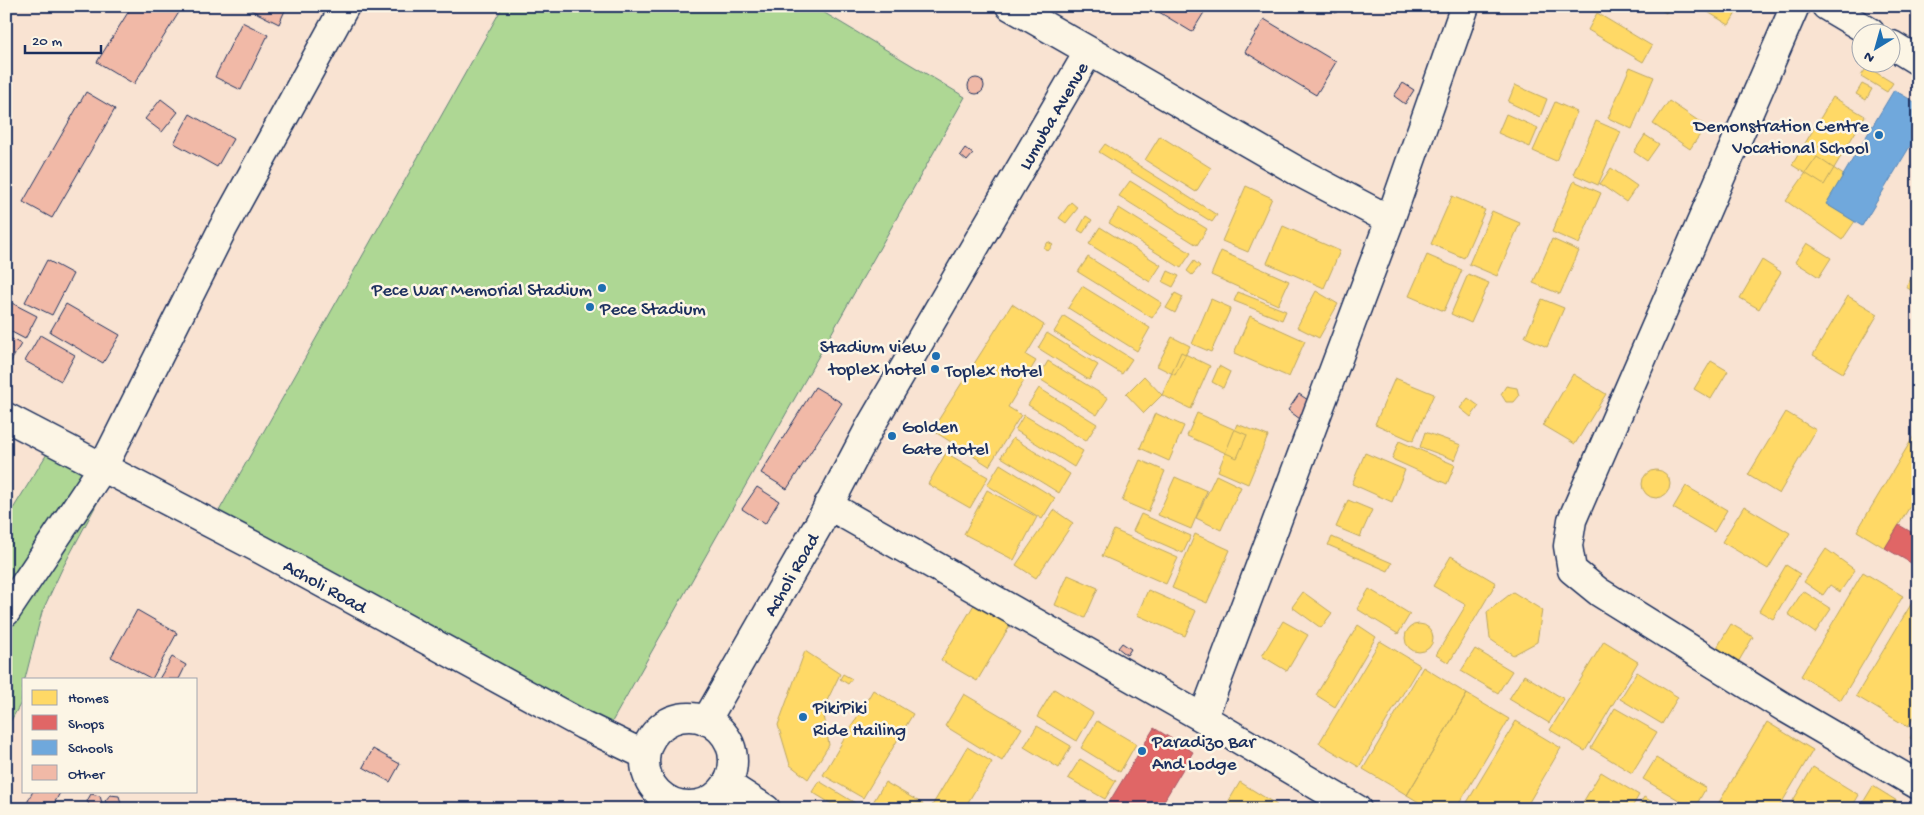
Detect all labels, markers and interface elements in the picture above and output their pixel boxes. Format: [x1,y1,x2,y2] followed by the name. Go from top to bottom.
[25,22,101,54] scale bar
[1852,22,1902,72] north arrow
[32,33,62,51] text: 20 m
[1861,47,1878,66] text: N
[1015,59,1095,175] street label: Lumuba Avenue
[1692,116,1869,161] place label: Demonstration Centre Vocational School
[1873,129,1885,141] marker: Demonstration Centre Vocational School
[371,280,593,303] place label: Pece War Memorial Stadium
[596,282,608,294] marker: Pece War Memorial Stadium
[599,299,706,322] place label: Pece Stadium
[584,301,596,313] marker: Pece Stadium
[820,337,926,382] place label: Stadium view toplex hotel
[930,350,942,362] marker: Stadium view toplex hotel
[944,361,1042,384] place label: Toplex Hotel
[929,363,941,375] marker: Toplex Hotel
[902,417,989,462] place label: Golden Gate Hotel
[886,430,898,442] marker: Golden Gate Hotel
[760,529,827,621] street label: Acholi Road
[278,556,372,621] street label: Acholi Road
[22,678,198,792] legend
[68,690,109,708] text: Homes
[812,698,906,743] place label: PikiPiki Ride Hailing
[797,711,809,723] marker: PikiPiki Ride Hailing
[68,716,104,734] text: Shops
[1151,732,1258,777] place label: Paradizo Bar And Lodge
[68,740,113,758] text: Schools
[1136,745,1148,757] marker: Paradizo Bar And Lodge
[68,766,106,784] text: Other

